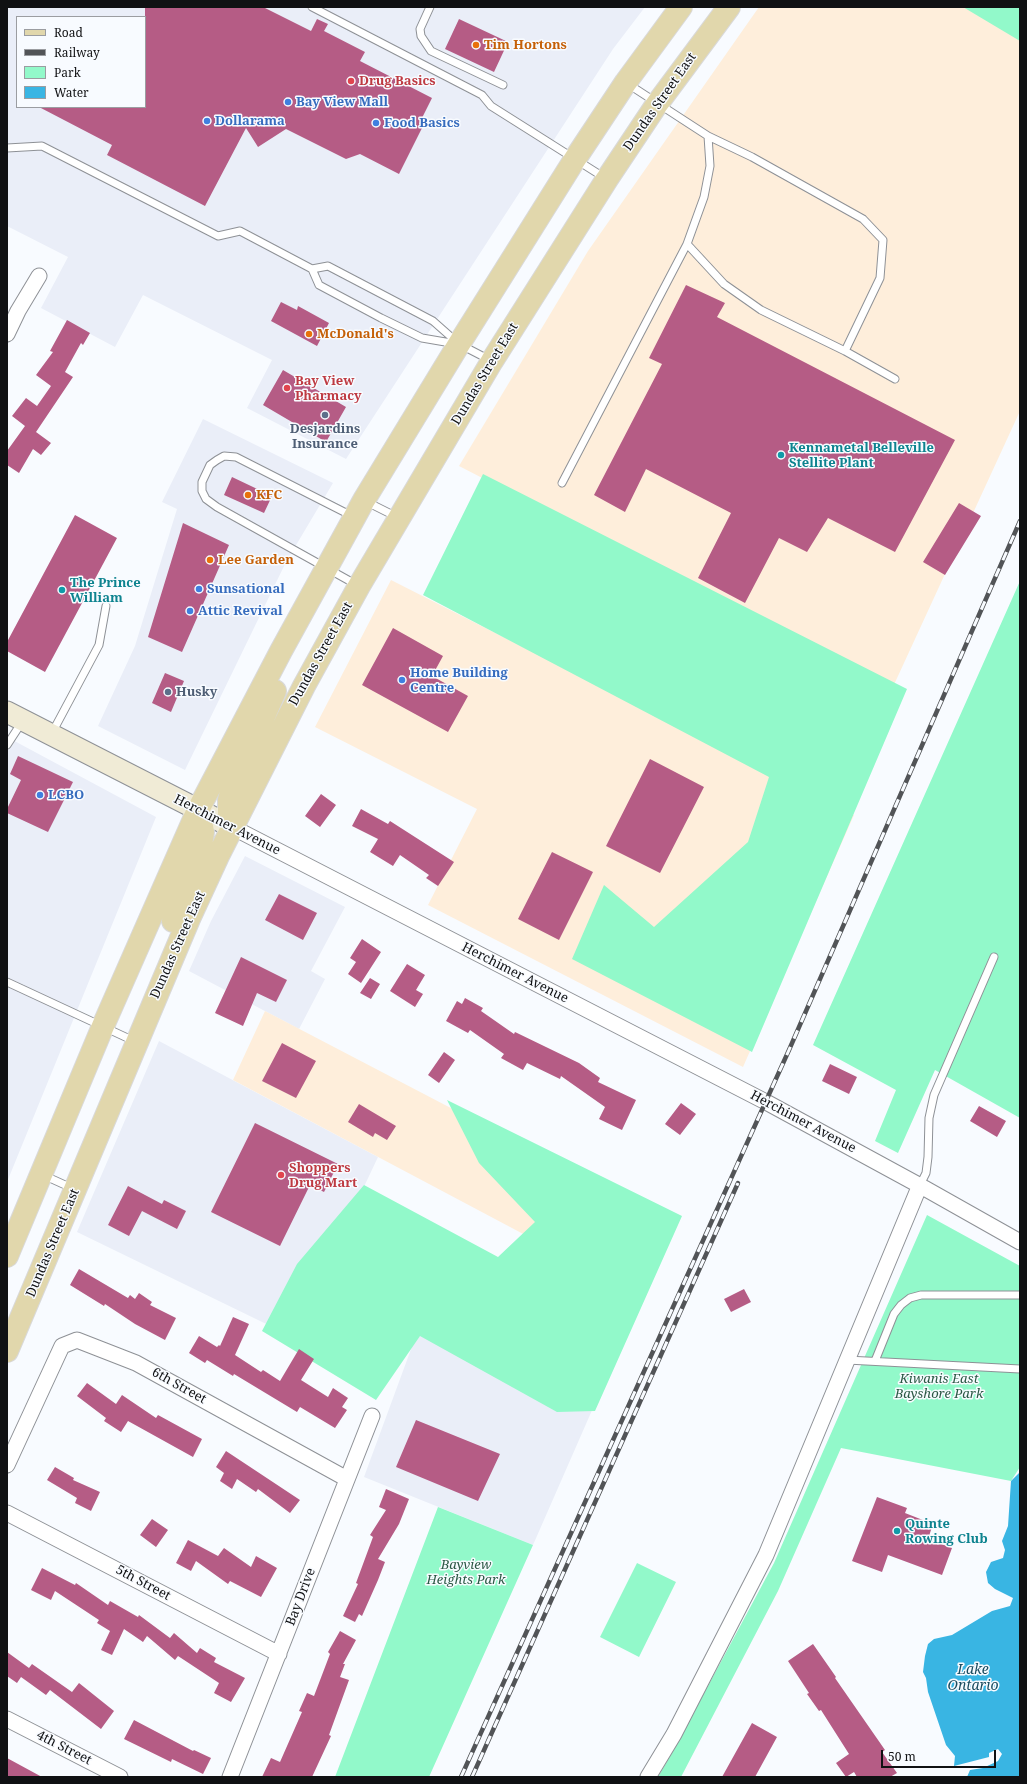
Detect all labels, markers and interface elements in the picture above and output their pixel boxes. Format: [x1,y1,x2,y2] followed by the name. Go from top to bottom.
[16,16,146,108] legend
[54,24,83,41] text: Road
[484,37,567,53] place label: Tim Hortons
[471,40,481,50] marker: Tim Hortons
[54,44,100,61] text: Railway
[620,50,700,154] street label: Dundas Street East
[54,64,81,81] text: Park
[359,73,436,89] place label: Drug Basics
[346,76,356,86] marker: Drug Basics
[54,84,89,101] text: Water
[296,94,388,110] place label: Bay View Mall
[283,97,293,107] marker: Bay View Mall
[215,113,285,129] place label: Dollarama
[384,115,460,131] place label: Food Basics
[202,116,212,126] marker: Dollarama
[371,118,381,128] marker: Food Basics
[448,320,522,428] street label: Dundas Street East
[317,326,394,342] place label: McDonald's
[304,329,314,339] marker: McDonald's
[295,373,362,404] place label: Bay View Pharmacy
[282,383,292,393] marker: Bay View Pharmacy
[320,410,330,420] marker: Desjardins Insurance
[290,421,360,452] place label: Desjardins Insurance
[789,440,934,471] place label: Kennametal Belleville Stellite Plant
[776,450,786,460] marker: Kennametal Belleville Stellite Plant
[256,487,282,503] place label: KFC
[243,490,253,500] marker: KFC
[218,552,294,568] place label: Lee Garden
[205,555,215,565] marker: Lee Garden
[70,575,141,606] place label: The Prince William
[207,581,285,597] place label: Sunsational
[194,584,204,594] marker: Sunsational
[57,585,67,595] marker: The Prince William
[286,599,356,709] street label: Dundas Street East
[198,603,283,619] place label: Attic Revival
[185,606,195,616] marker: Attic Revival
[410,665,508,696] place label: Home Building Centre
[397,675,407,685] marker: Home Building Centre
[176,684,217,700] place label: Husky
[163,687,173,697] marker: Husky
[48,787,84,803] place label: LCBO
[35,790,45,800] marker: LCBO
[171,791,283,859] street label: Herchimer Avenue
[147,889,209,1001] street label: Dundas Street East
[459,939,571,1007] street label: Herchimer Avenue
[748,1088,858,1156] street label: Herchimer Avenue
[289,1160,357,1191] place label: Shoppers Drug Mart
[276,1170,286,1180] marker: Shoppers Drug Mart
[23,1187,83,1299] street label: Dundas Street East
[149,1365,209,1407] street label: 6th Street
[895,1371,983,1402] park label: Kiwanis East Bayshore Park
[905,1516,988,1547] place label: Quinte Rowing Club
[892,1526,902,1536] marker: Quinte Rowing Club
[427,1557,505,1588] park label: Bayview Heights Park
[113,1562,173,1604] street label: 5th Street
[283,1566,319,1628] street label: Bay Drive
[948,1662,998,1694] water label: Lake Ontario
[34,1727,94,1769] street label: 4th Street
[883,1742,998,1768] scale bar
[888,1748,916,1765] text: 50 m

